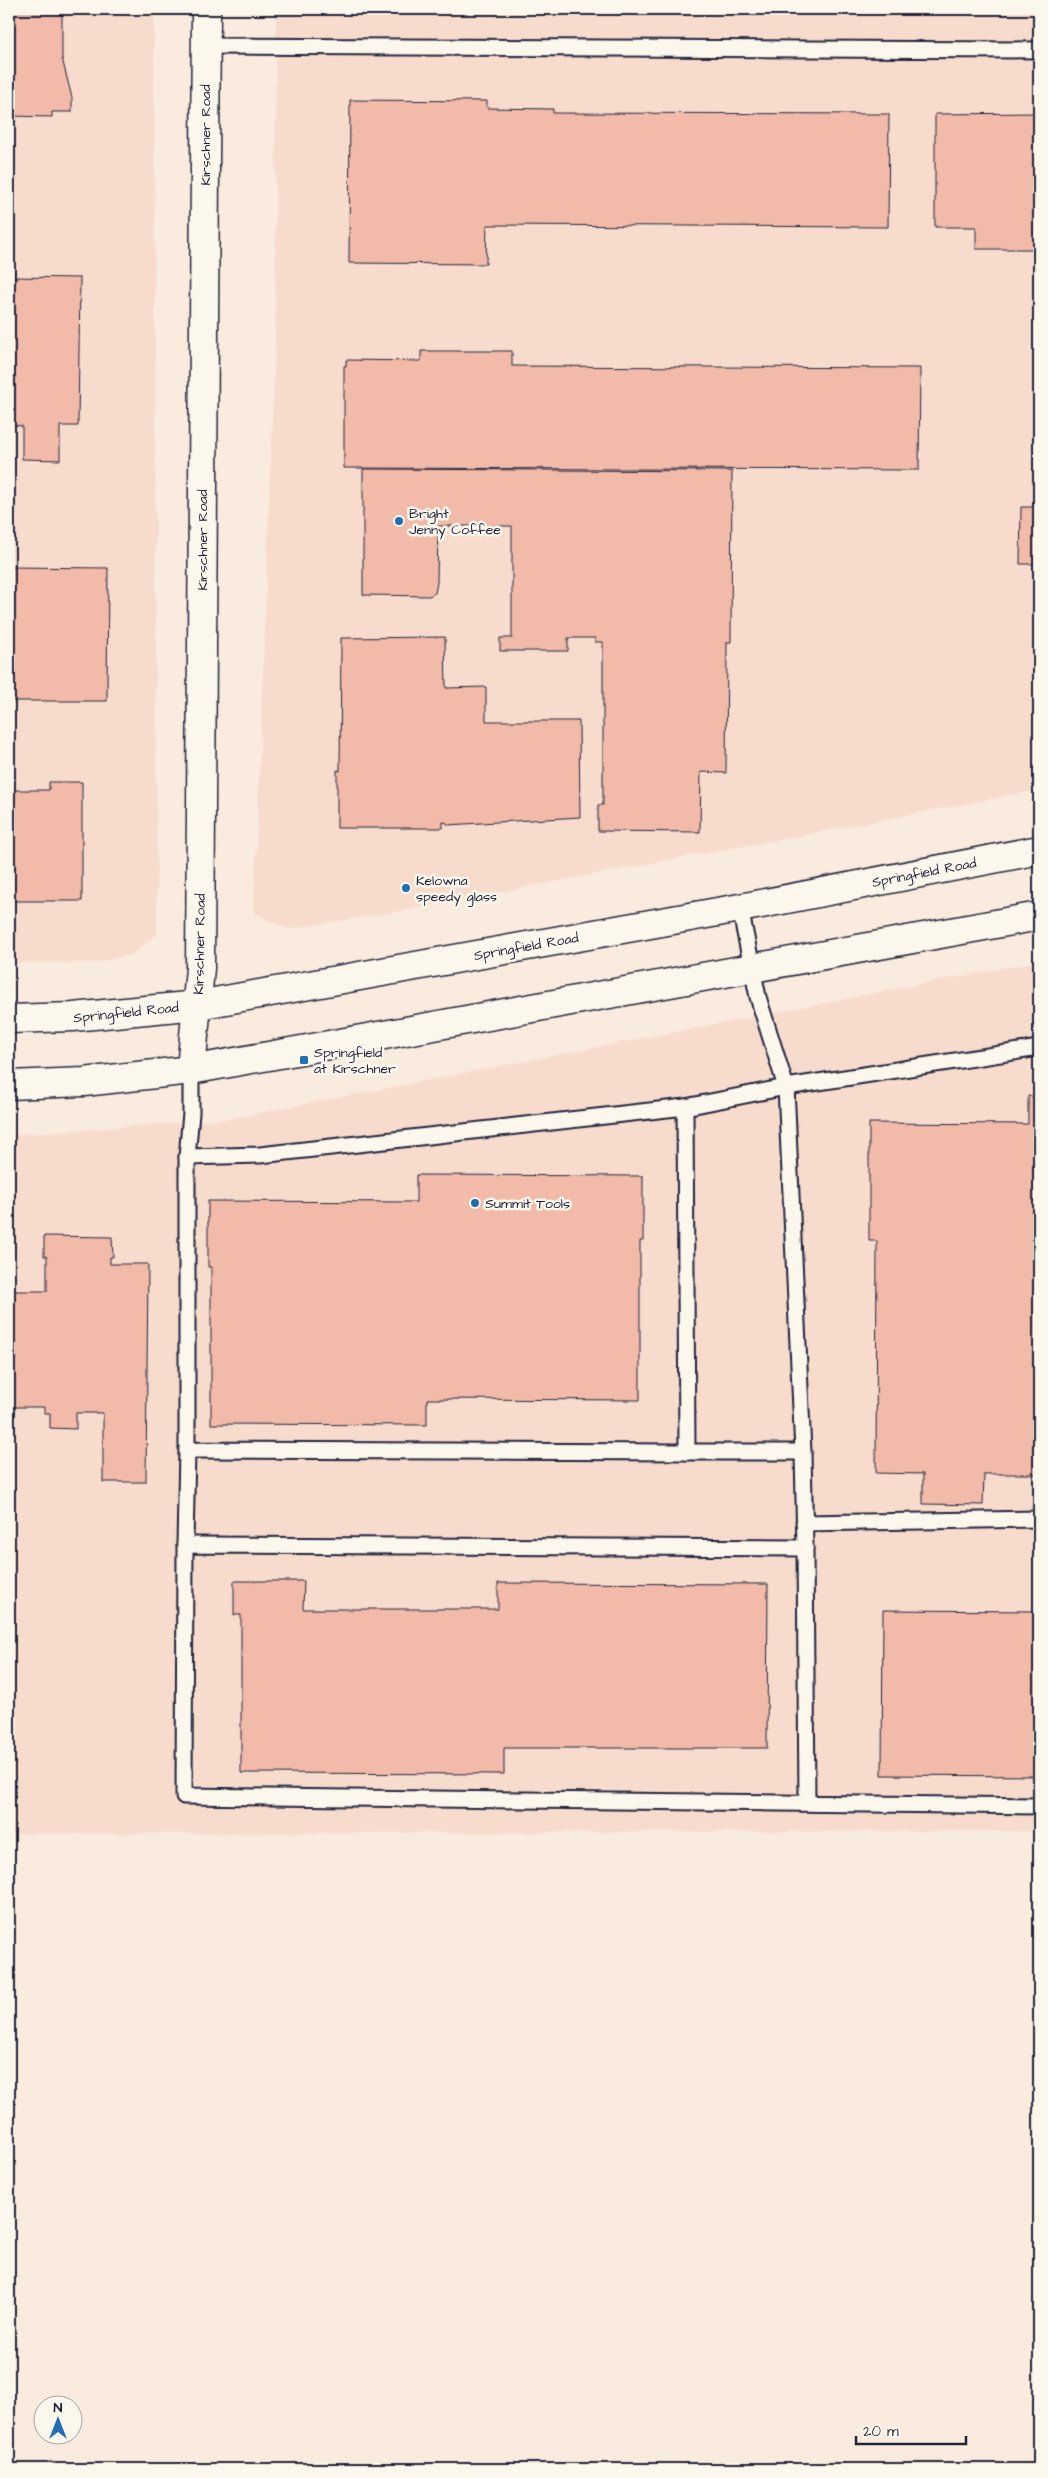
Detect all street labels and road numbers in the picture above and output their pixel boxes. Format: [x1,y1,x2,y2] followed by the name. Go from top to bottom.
[196,84,216,186] street label: Kirschner Road
[193,489,213,591] street label: Kirschner Road
[870,853,978,893] street label: Springfield Road
[189,893,211,995] street label: Kirschner Road
[472,928,580,966] street label: Springfield Road
[72,998,180,1028] street label: Springfield Road

